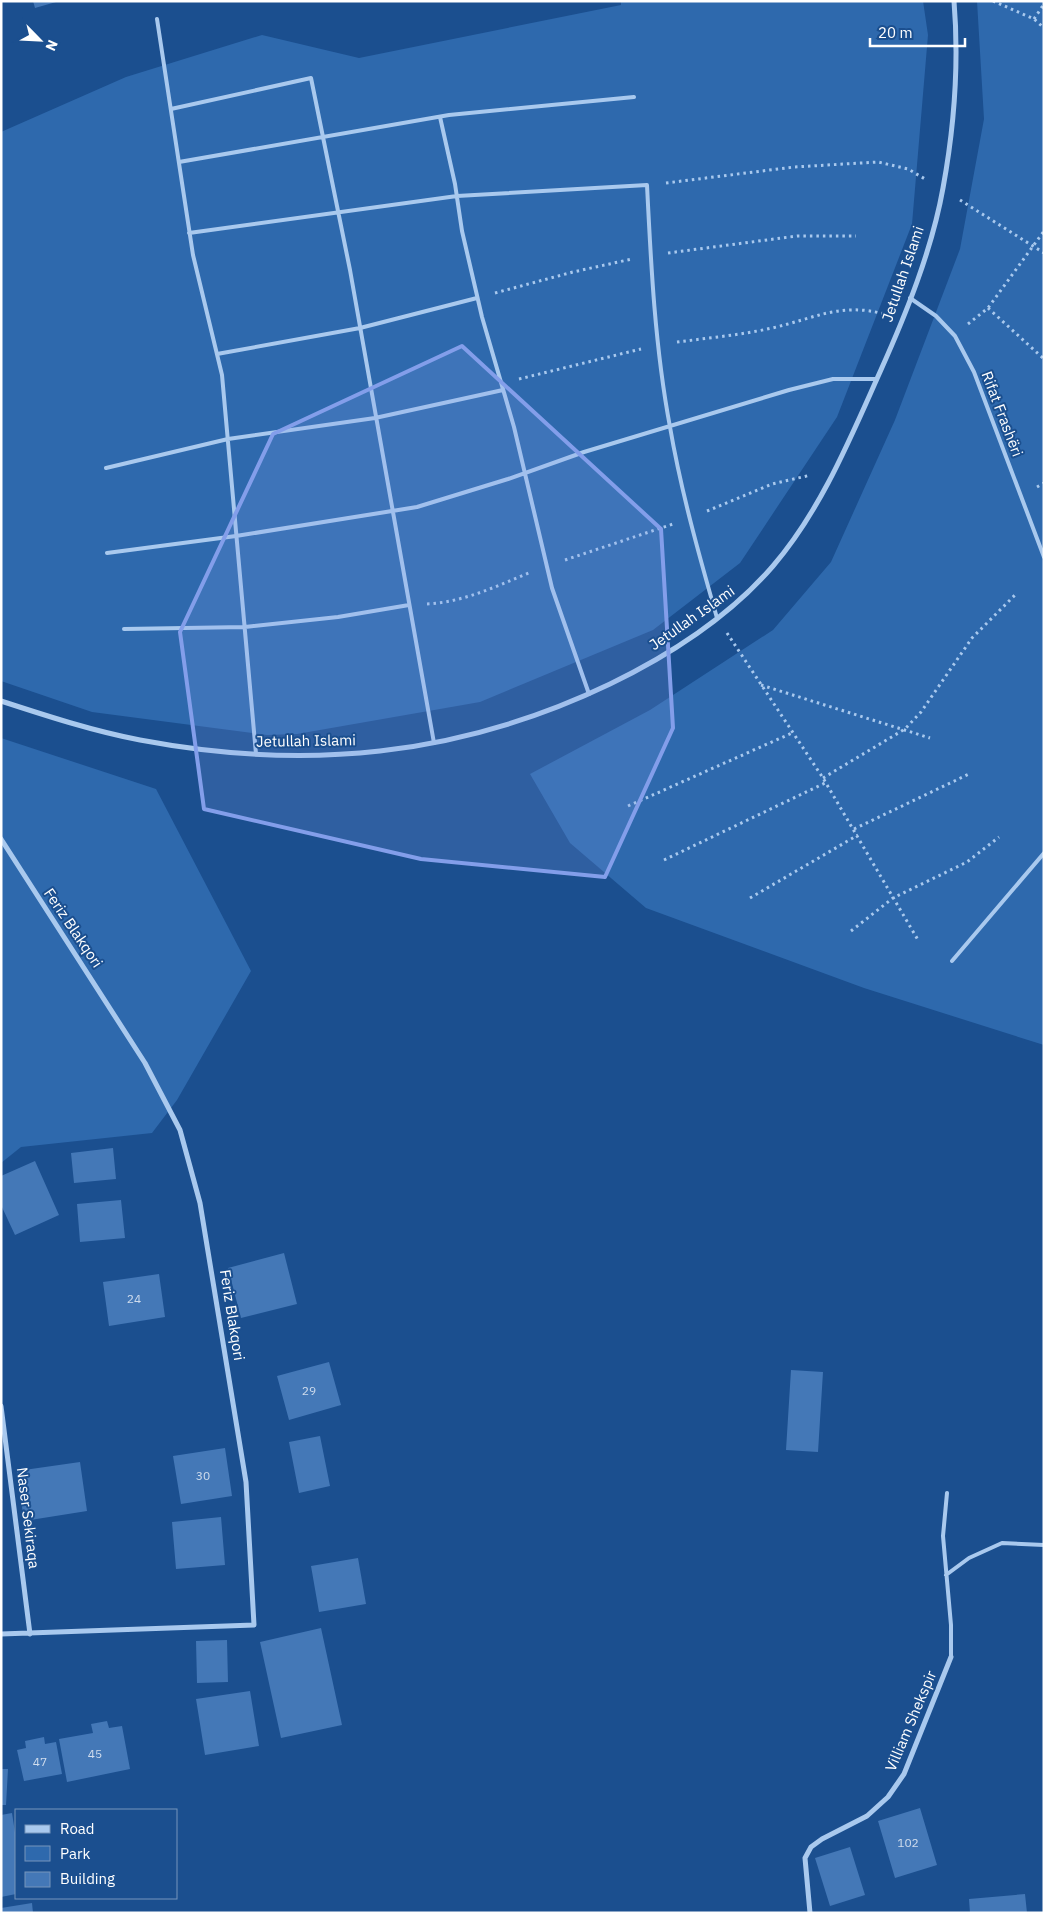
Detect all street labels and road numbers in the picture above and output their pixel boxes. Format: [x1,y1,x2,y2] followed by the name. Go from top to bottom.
[877,223,928,324] street label: Jetullah Islami
[977,368,1027,459] street label: Rifat Frashëri
[645,581,738,654] street label: Jetullah Islami
[256,730,356,751] street label: Jetullah Islami
[40,884,107,971] street label: Feriz Blakqori
[216,1268,249,1362] street label: Feriz Blakqori
[13,1466,44,1570] street label: Naser Sekiraqa
[881,1667,941,1774] street label: Villiam Shekspir

